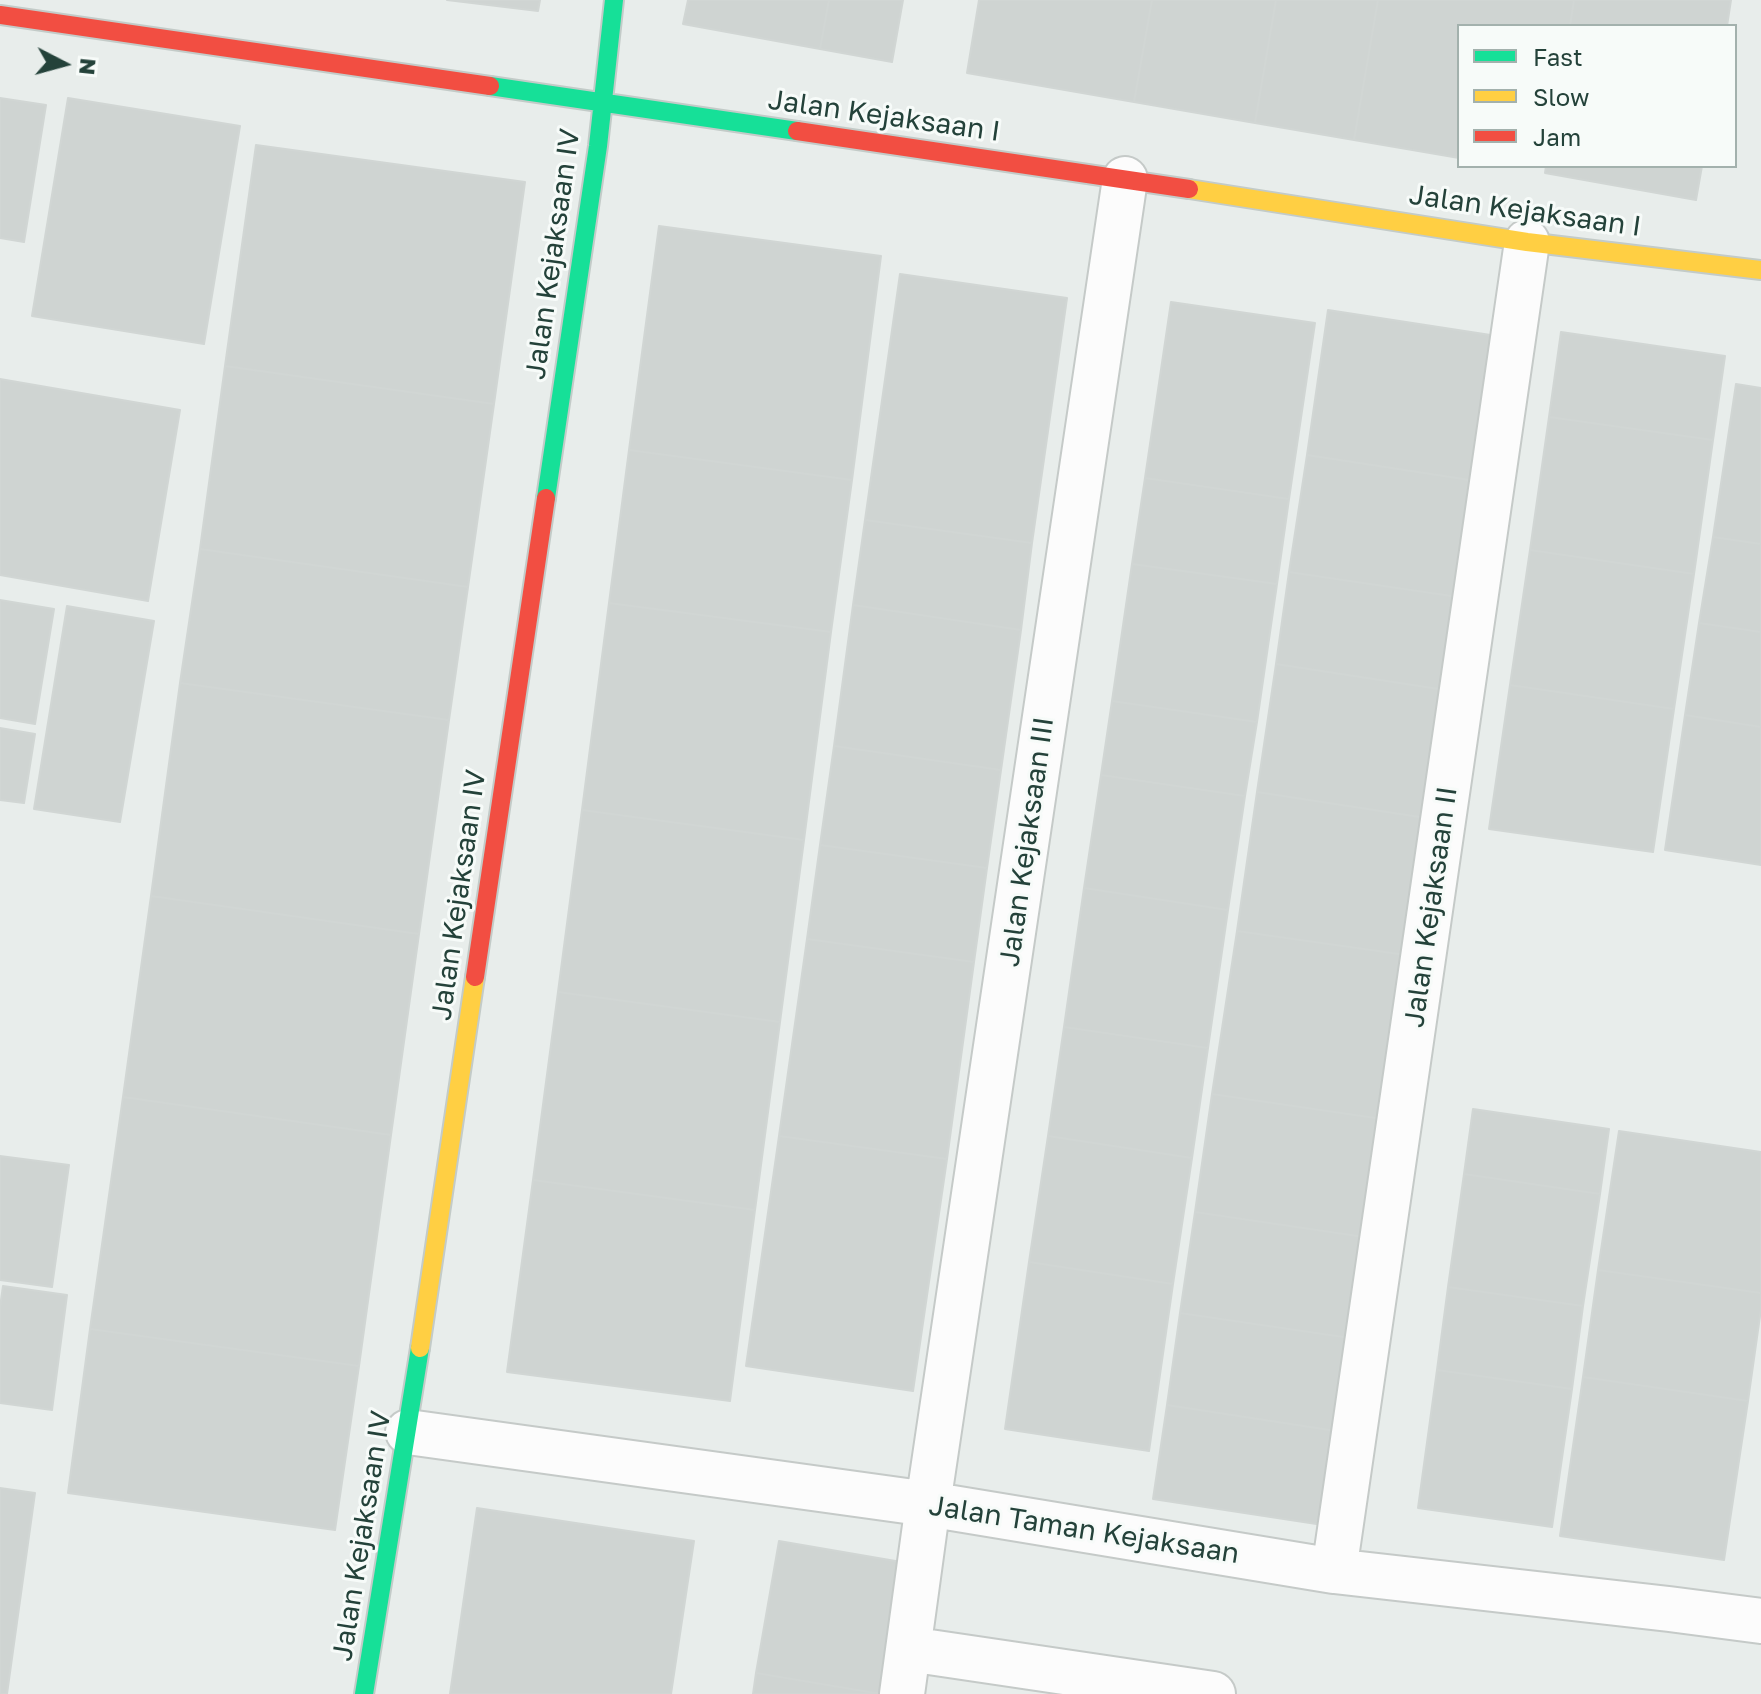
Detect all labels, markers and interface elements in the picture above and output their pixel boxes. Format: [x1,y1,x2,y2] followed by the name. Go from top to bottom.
[24,24,104,104] north arrow
[1457,24,1737,168] legend
[1533,42,1583,71] text: Fast
[74,57,103,76] text: N
[1533,82,1589,111] text: Slow
[766,83,1002,149] street label: Jalan Kejaksaan I
[1533,122,1581,151] text: Jam
[519,127,587,381] street label: Jalan Kejaksaan IV
[1407,178,1643,244] street label: Jalan Kejaksaan I
[993,715,1061,969] street label: Jalan Kejaksaan III
[425,768,493,1022] street label: Jalan Kejaksaan IV
[1397,784,1465,1030] street label: Jalan Kejaksaan II
[326,1409,398,1663] street label: Jalan Kejaksaan IV
[926,1489,1242,1571] street label: Jalan Taman Kejaksaan

